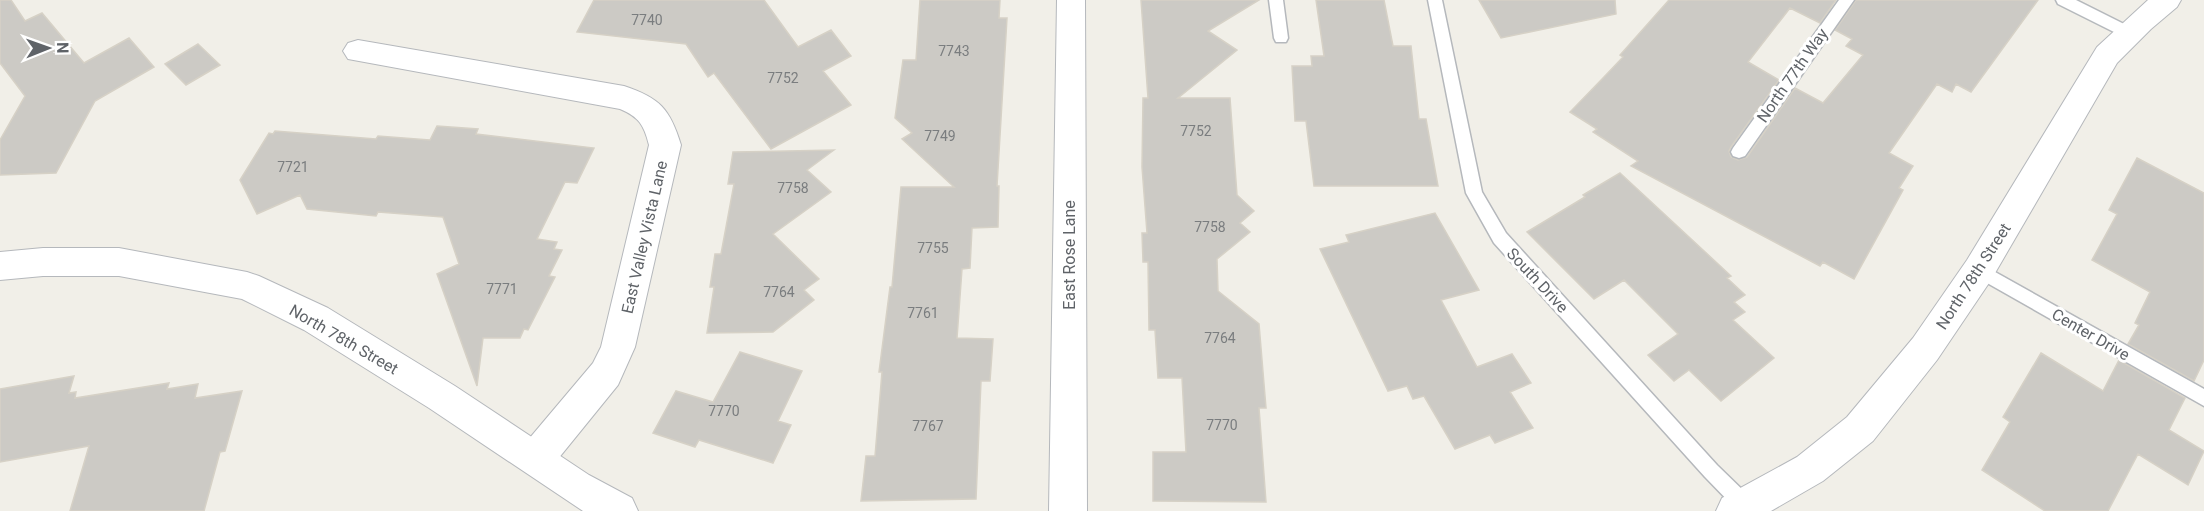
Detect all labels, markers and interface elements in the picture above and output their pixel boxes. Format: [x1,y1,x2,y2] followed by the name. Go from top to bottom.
[631,12,663,28] house number: 7740
[18,18,78,78] north arrow
[1753,24,1832,126] street label: North 77th Way
[53,42,72,54] text: N
[938,43,970,59] house number: 7743
[767,70,799,86] house number: 7752
[1180,123,1212,139] house number: 7752
[924,128,956,144] house number: 7749
[277,159,309,175] house number: 7721
[618,159,671,315] street label: East Valley Vista Lane
[777,180,809,196] house number: 7758
[1060,200,1079,310] street label: East Rose Lane
[1194,219,1226,235] house number: 7758
[1932,220,2015,333] street label: North 78th Street
[917,240,949,256] house number: 7755
[1503,244,1572,317] street label: South Drive
[486,281,518,297] house number: 7771
[763,284,795,300] house number: 7764
[286,301,402,378] street label: North 78th Street
[907,305,939,321] house number: 7761
[2048,305,2133,364] street label: Center Drive
[1204,330,1236,346] house number: 7764
[708,403,740,419] house number: 7770
[1206,417,1238,433] house number: 7770
[912,418,944,434] house number: 7767

